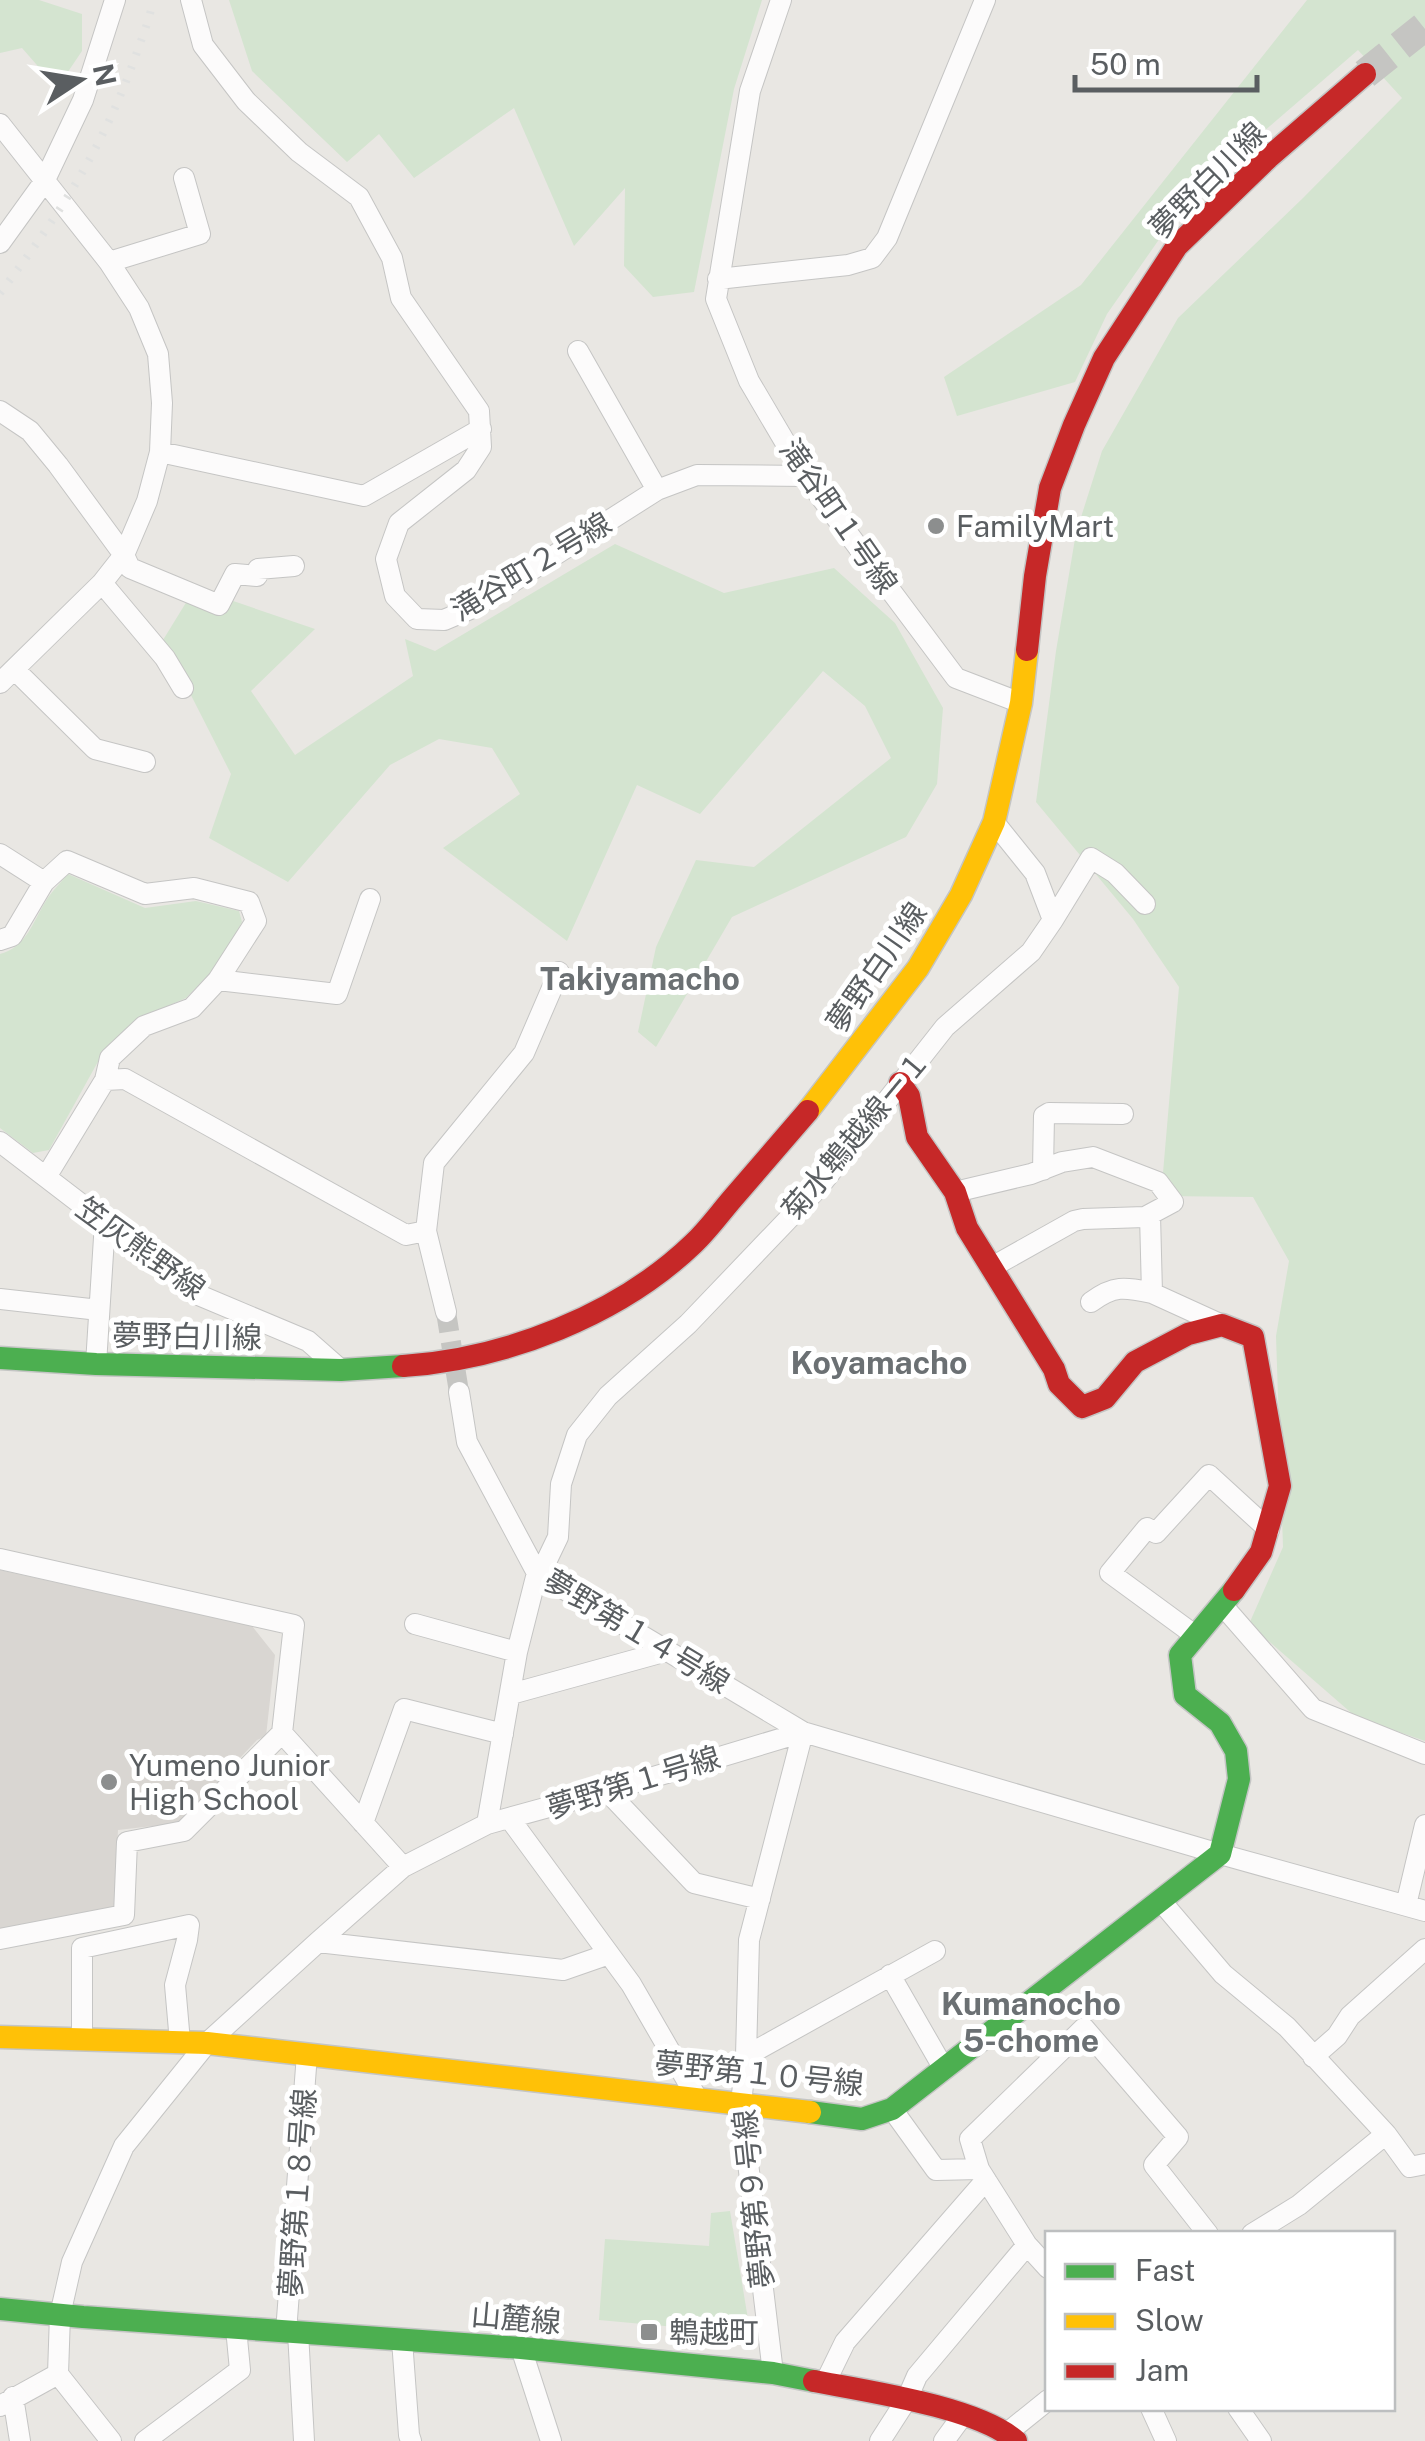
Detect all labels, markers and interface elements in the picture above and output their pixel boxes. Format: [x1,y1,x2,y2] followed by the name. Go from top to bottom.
[30,30,130,130] north arrow
[1075,30,1258,92] scale bar
[1090,46,1161,82] text: 50 m
[87,61,123,89] text: N
[1141,114,1273,246] street label: 夢野白川線
[773,432,905,600] street label: 滝谷町１号線
[445,504,617,628] street label: 滝谷町２号線
[956,508,1114,544] place label: FamilyMart
[925,515,947,537] marker: FamilyMart
[818,895,934,1039] street label: 夢野白川線
[540,960,740,997] district label: Takiyamacho
[774,1043,936,1227] street label: 菊水鵯越線ー１
[70,1189,212,1307] street label: 笠灰熊野線
[112,1317,262,1355] street label: 夢野白川線
[791,1344,967,1381] district label: Koyamacho
[538,1561,736,1701] street label: 夢野第１４号線
[542,1738,724,1826] street label: 夢野第１号線
[129,1747,330,1817] place label: Yumeno Junior High School
[98,1771,120,1793] marker: Yumeno Junior High School
[941,1985,1121,2059] district label: Kumanocho 5-chome
[653,2044,865,2102] street label: 夢野第１０号線
[272,2087,322,2299] street label: 夢野第１８号線
[726,2108,780,2290] street label: 夢野第９号線
[1045,2231,1395,2411] legend
[1135,2252,1195,2288] text: Fast
[470,2296,562,2340] street label: 山麓線
[1135,2302,1204,2338] text: Slow
[669,2314,759,2350] place label: 鵯越町
[638,2321,660,2343] marker: 鵯越町
[1135,2352,1189,2388] text: Jam

